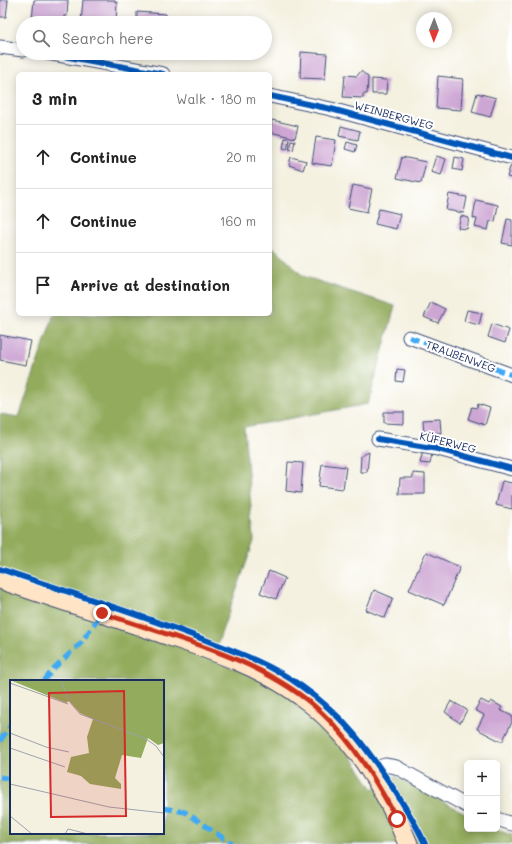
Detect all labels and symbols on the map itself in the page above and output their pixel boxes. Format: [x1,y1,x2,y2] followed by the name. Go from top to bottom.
[416,12,452,48] north arrow
[353,97,435,133] street label: WEINBERGWEG
[424,336,498,376] street label: TRAUBENWEG
[418,428,478,456] street label: KÜFERWEG
[93,604,111,622] route end
[10,680,164,834] inset map
[388,810,406,828] route start

